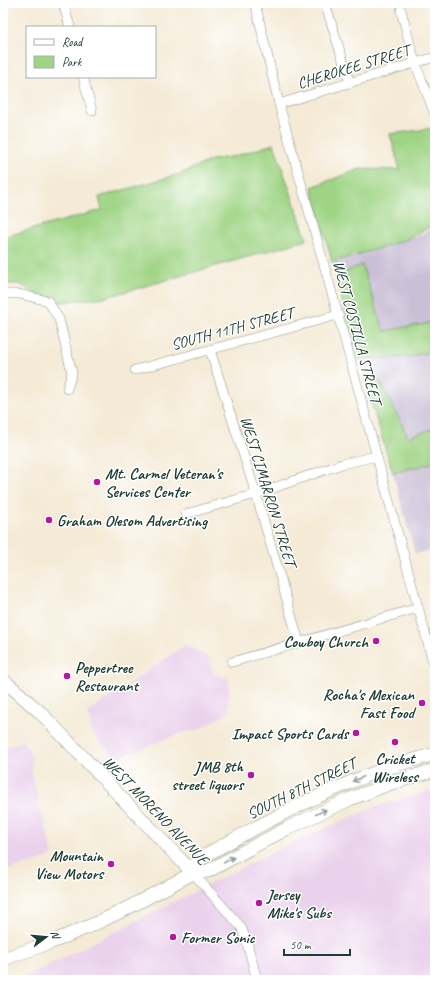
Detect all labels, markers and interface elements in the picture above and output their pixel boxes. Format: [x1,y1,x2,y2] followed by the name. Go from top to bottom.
[26,26,156,78] legend
[62,34,84,50] text: Road
[295,39,415,94] street label: CHEROKEE STREET
[62,54,83,70] text: Park
[328,259,387,410] street label: WEST COSTILLA STREET
[169,302,300,355] street label: SOUTH 11TH STREET
[236,414,302,573] street label: WEST CIMARRON STREET
[105,464,224,502] place label: Mt. Carmel Veteran's Services Center
[92,477,102,487] marker: Mt. Carmel Veteran's Services Center
[57,511,208,531] place label: Graham Olesom Advertising
[44,515,54,525] marker: Graham Olesom Advertising
[284,632,369,652] place label: Cowboy Church
[371,636,381,646] marker: Cowboy Church
[75,658,140,696] place label: Peppertree Restaurant
[62,671,72,681] marker: Peppertree Restaurant
[323,685,417,723] place label: Rocha's Mexican Fast Food
[417,698,427,708] marker: Rocha's Mexican Fast Food
[231,724,350,744] place label: Impact Sports Cards
[351,728,361,738] marker: Impact Sports Cards
[390,737,400,747] marker: Cricket Wireless
[372,749,419,787] place label: Cricket Wireless
[98,752,214,871] street label: WEST MORENO AVENUE
[244,752,363,824] street label: SOUTH 8TH STREET
[171,757,245,795] place label: JMB 8th street liquors
[246,770,256,780] marker: JMB 8th street liquors
[353,776,365,783] one-way arrow
[315,808,327,815] one-way arrow
[35,846,105,884] place label: Mountain View Motors
[223,856,235,863] one-way arrow
[106,859,116,869] marker: Mountain View Motors
[266,885,332,923] place label: Jersey Mike's Subs
[254,898,264,908] marker: Jersey Mike's Subs
[26,917,66,957] north arrow
[181,928,256,948] place label: Former Sonic
[48,929,64,942] text: N
[284,931,350,957] scale bar
[168,932,178,942] marker: Former Sonic
[290,937,312,953] text: 50 m

